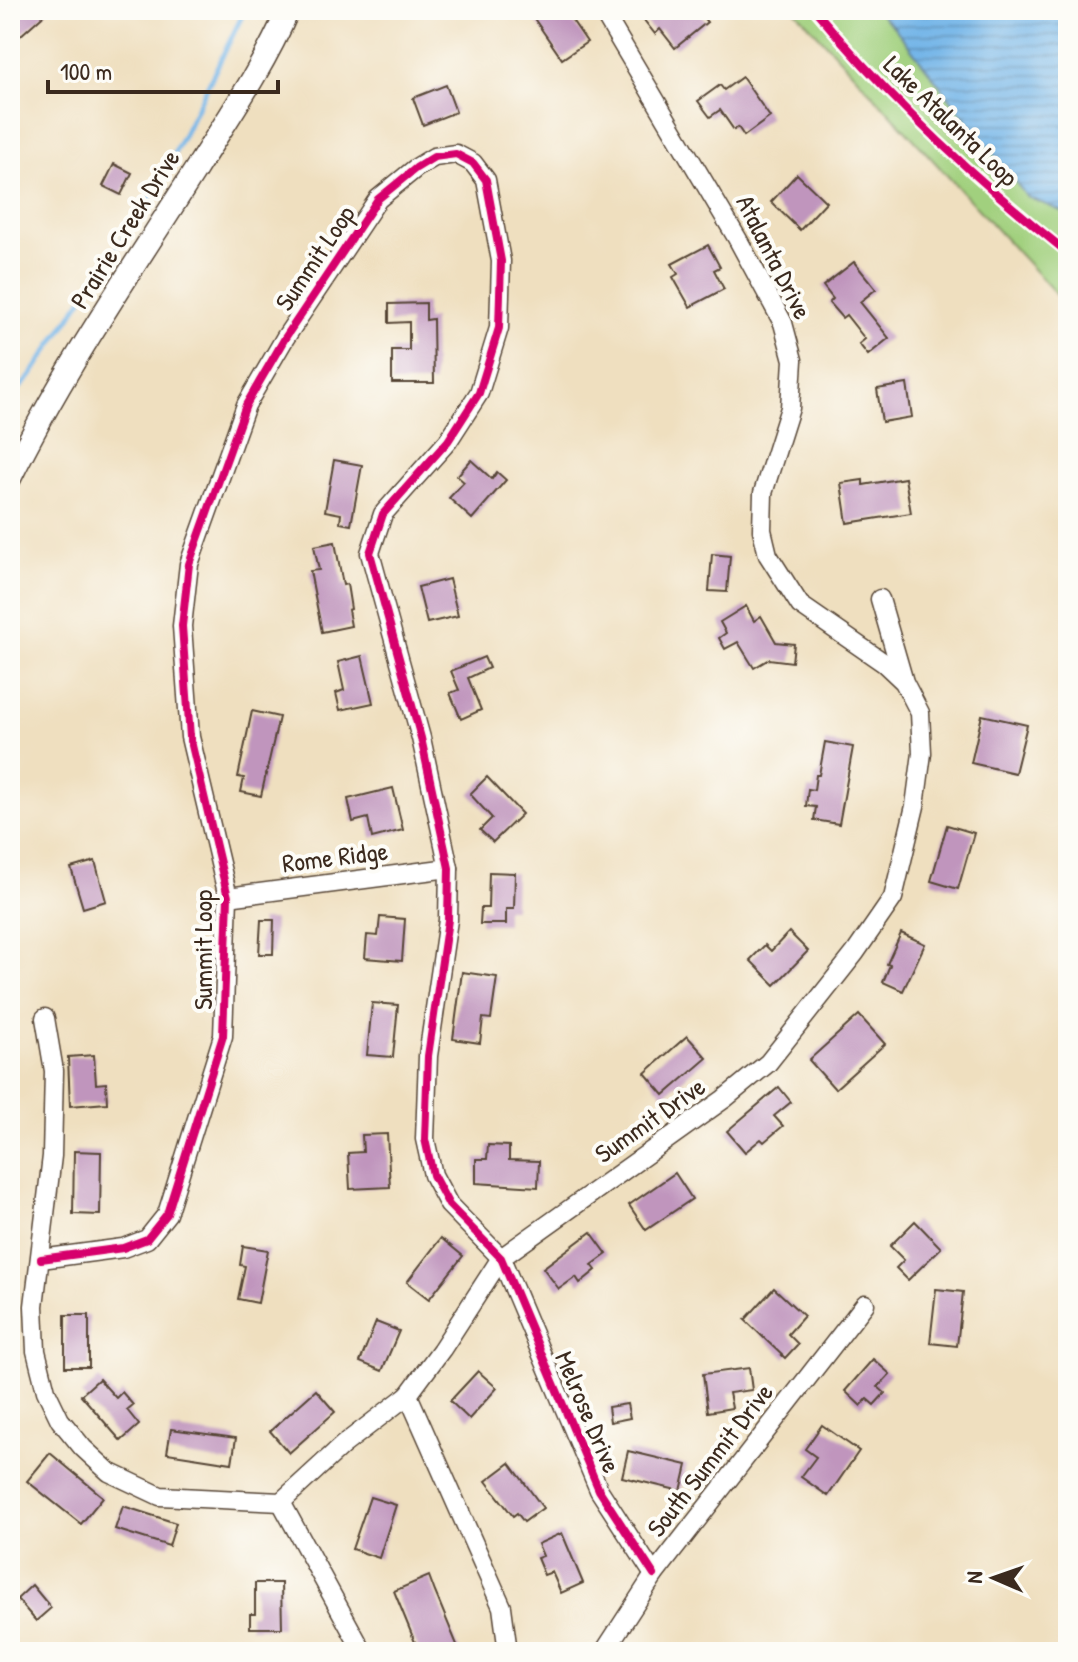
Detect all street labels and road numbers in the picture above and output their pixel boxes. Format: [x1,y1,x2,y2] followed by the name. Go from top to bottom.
[876,47,1026,194] street label: Lake Atalanta Loop
[62,143,187,315] street label: Prairie Creek Drive
[728,189,821,325] street label: Atalanta Drive
[266,198,363,317] street label: Summit Loop
[280,833,390,880] street label: Rome Ridge
[185,890,220,1010] street label: Summit Loop
[588,1069,712,1170] street label: Summit Drive
[547,1346,630,1478] street label: Melrose Drive
[639,1376,781,1544] street label: South Summit Drive

